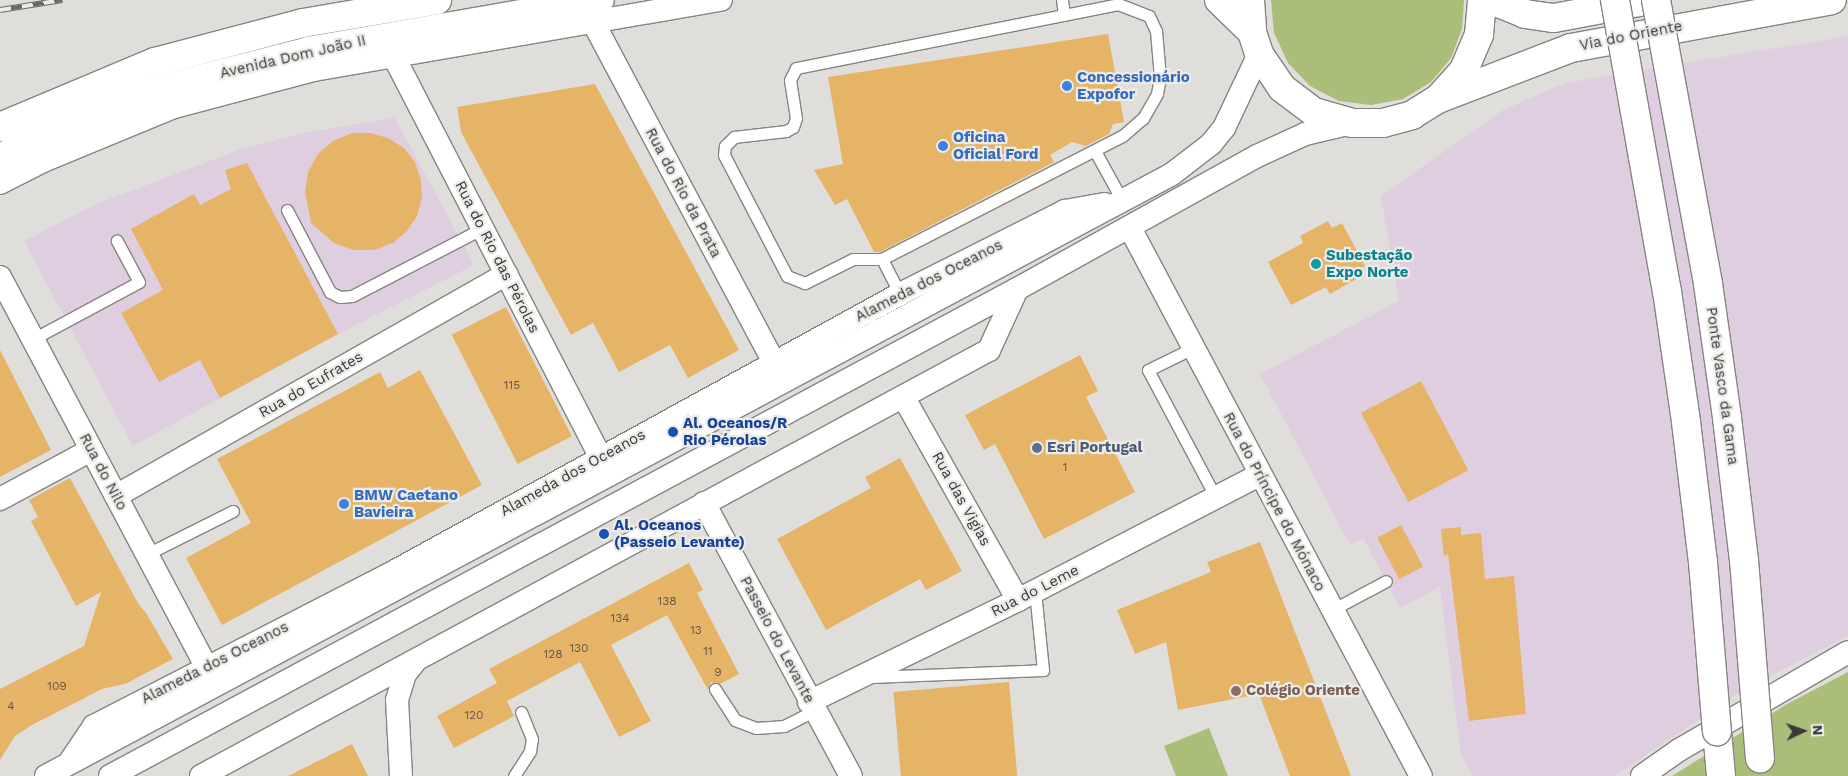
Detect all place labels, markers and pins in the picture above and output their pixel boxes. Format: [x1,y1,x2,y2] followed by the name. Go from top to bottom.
[1077,68,1190,103] place label: Concessionário Expofor
[1061,80,1073,92] marker: Concessionário Expofor
[953,128,1039,163] place label: Oficina Oficial Ford
[937,140,949,152] marker: Oficina Oficial Ford
[1326,246,1412,281] place label: Subestação Expo Norte
[1310,258,1322,270] marker: Subestação Expo Norte
[683,414,787,449] place label: Al. Oceanos/R Rio Pérolas
[667,426,679,438] marker: Al. Oceanos/R Rio Pérolas
[1047,439,1142,457] place label: Esri Portugal
[1031,442,1043,454] marker: Esri Portugal
[354,486,458,521] place label: BMW Caetano Bavieira
[338,498,350,510] marker: BMW Caetano Bavieira
[614,516,745,551] place label: Al. Oceanos (Passeio Levante)
[598,528,610,540] marker: Al. Oceanos (Passeio Levante)
[1246,682,1360,700] place label: Colégio Oriente
[1230,685,1242,697] marker: Colégio Oriente

